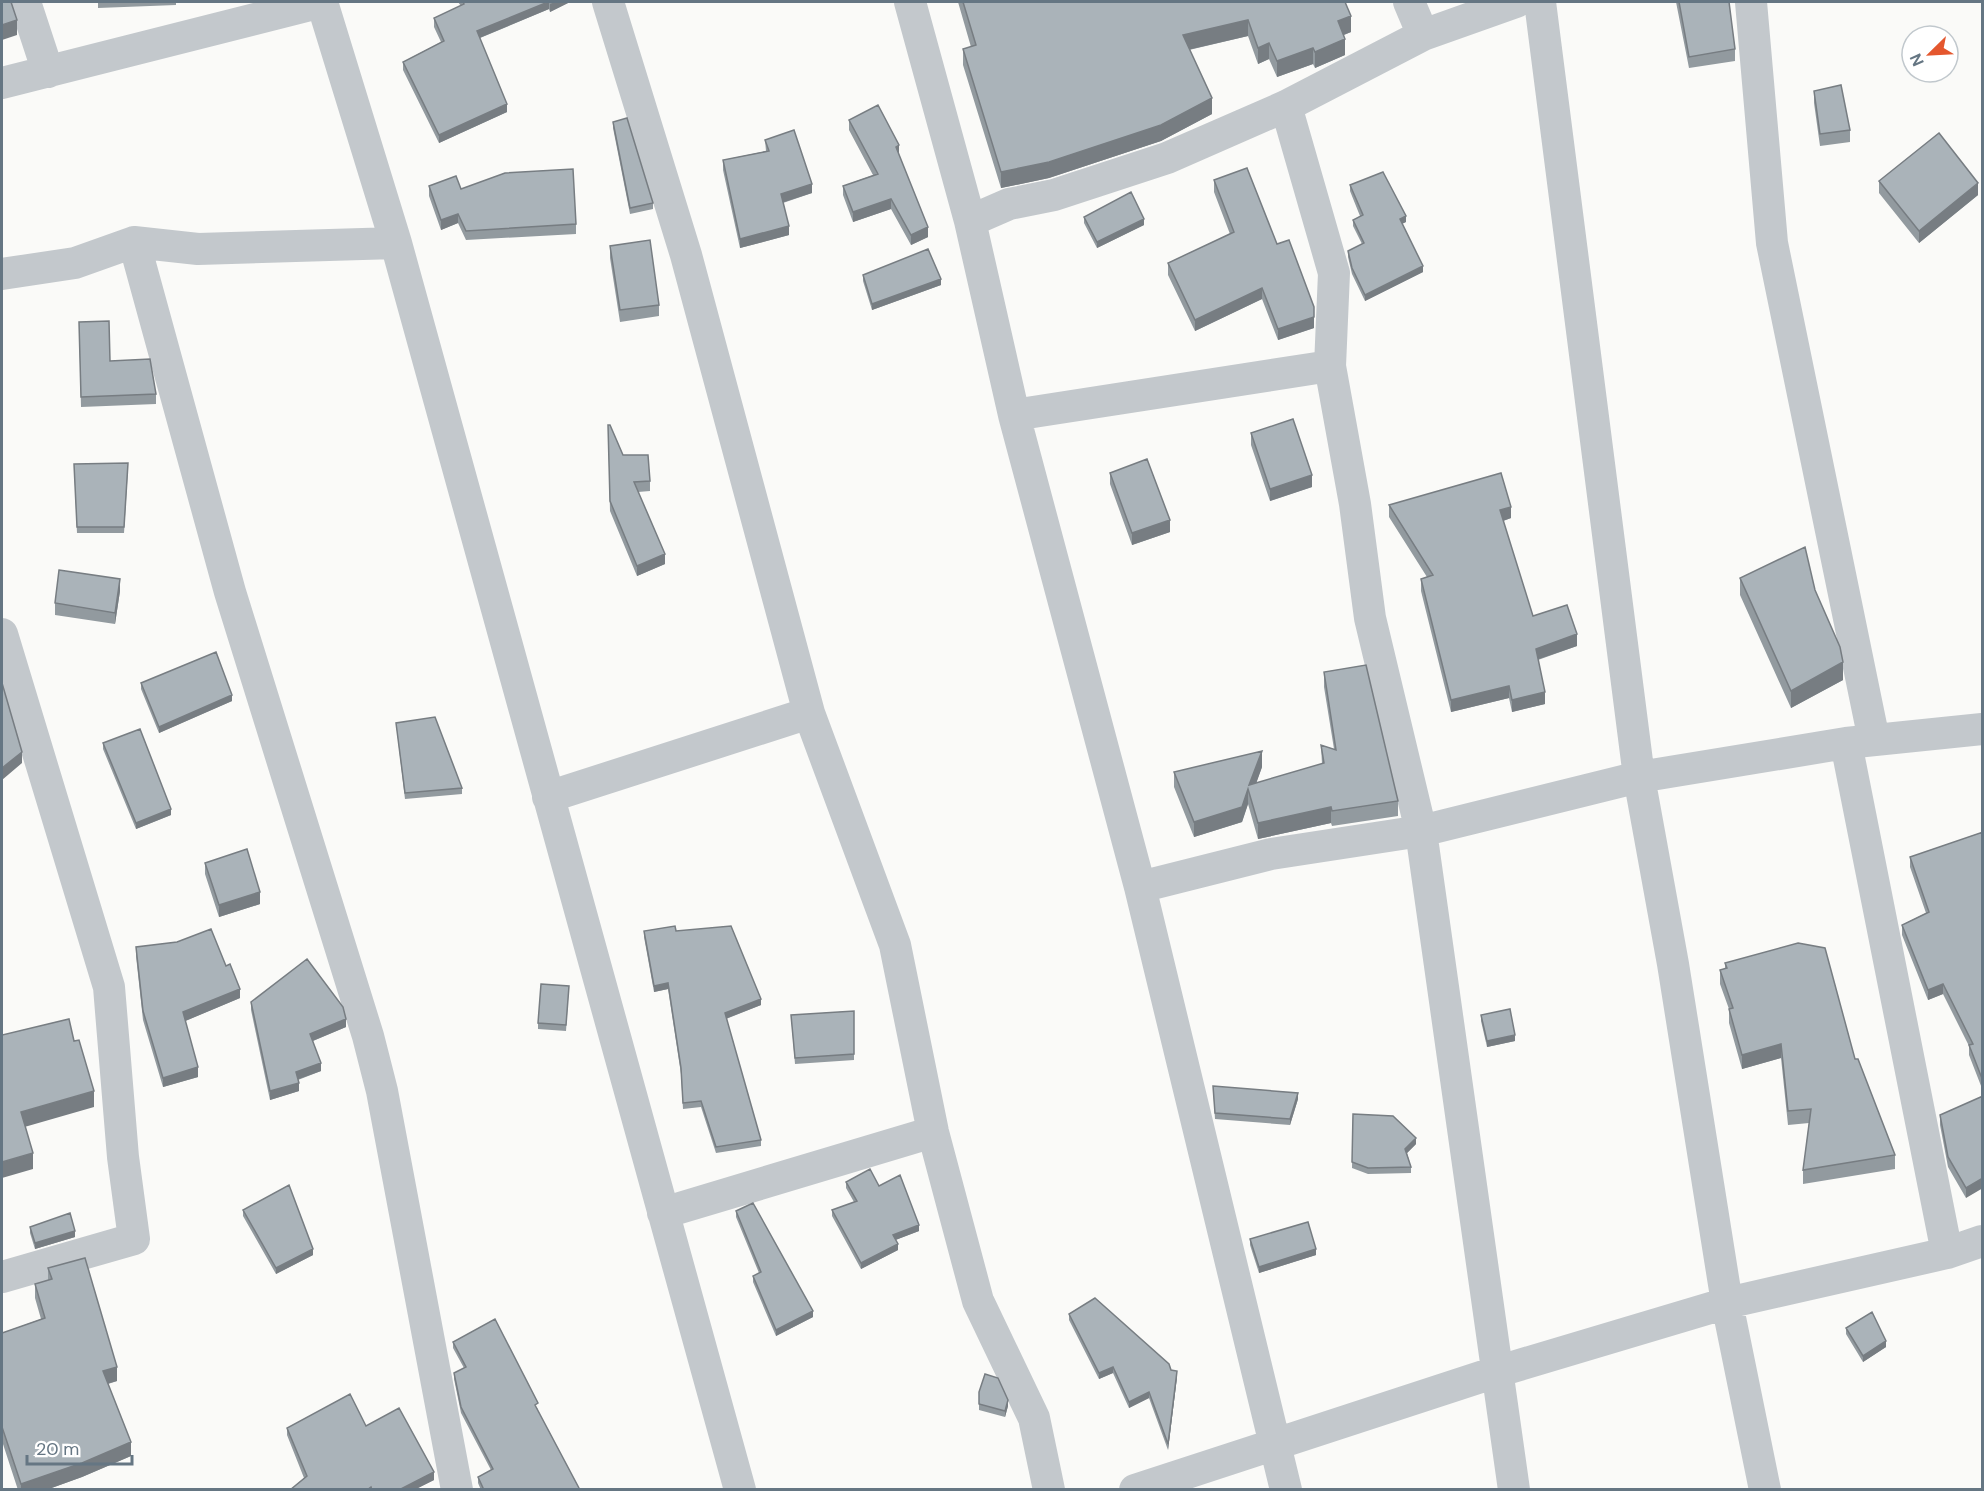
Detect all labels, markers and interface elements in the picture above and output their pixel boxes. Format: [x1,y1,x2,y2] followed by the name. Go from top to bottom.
[1900,24,1960,84] north arrow
[1905,50,1929,69] text: N
[27,1428,132,1466] scale bar
[36,1437,79,1461] text: 20 m

